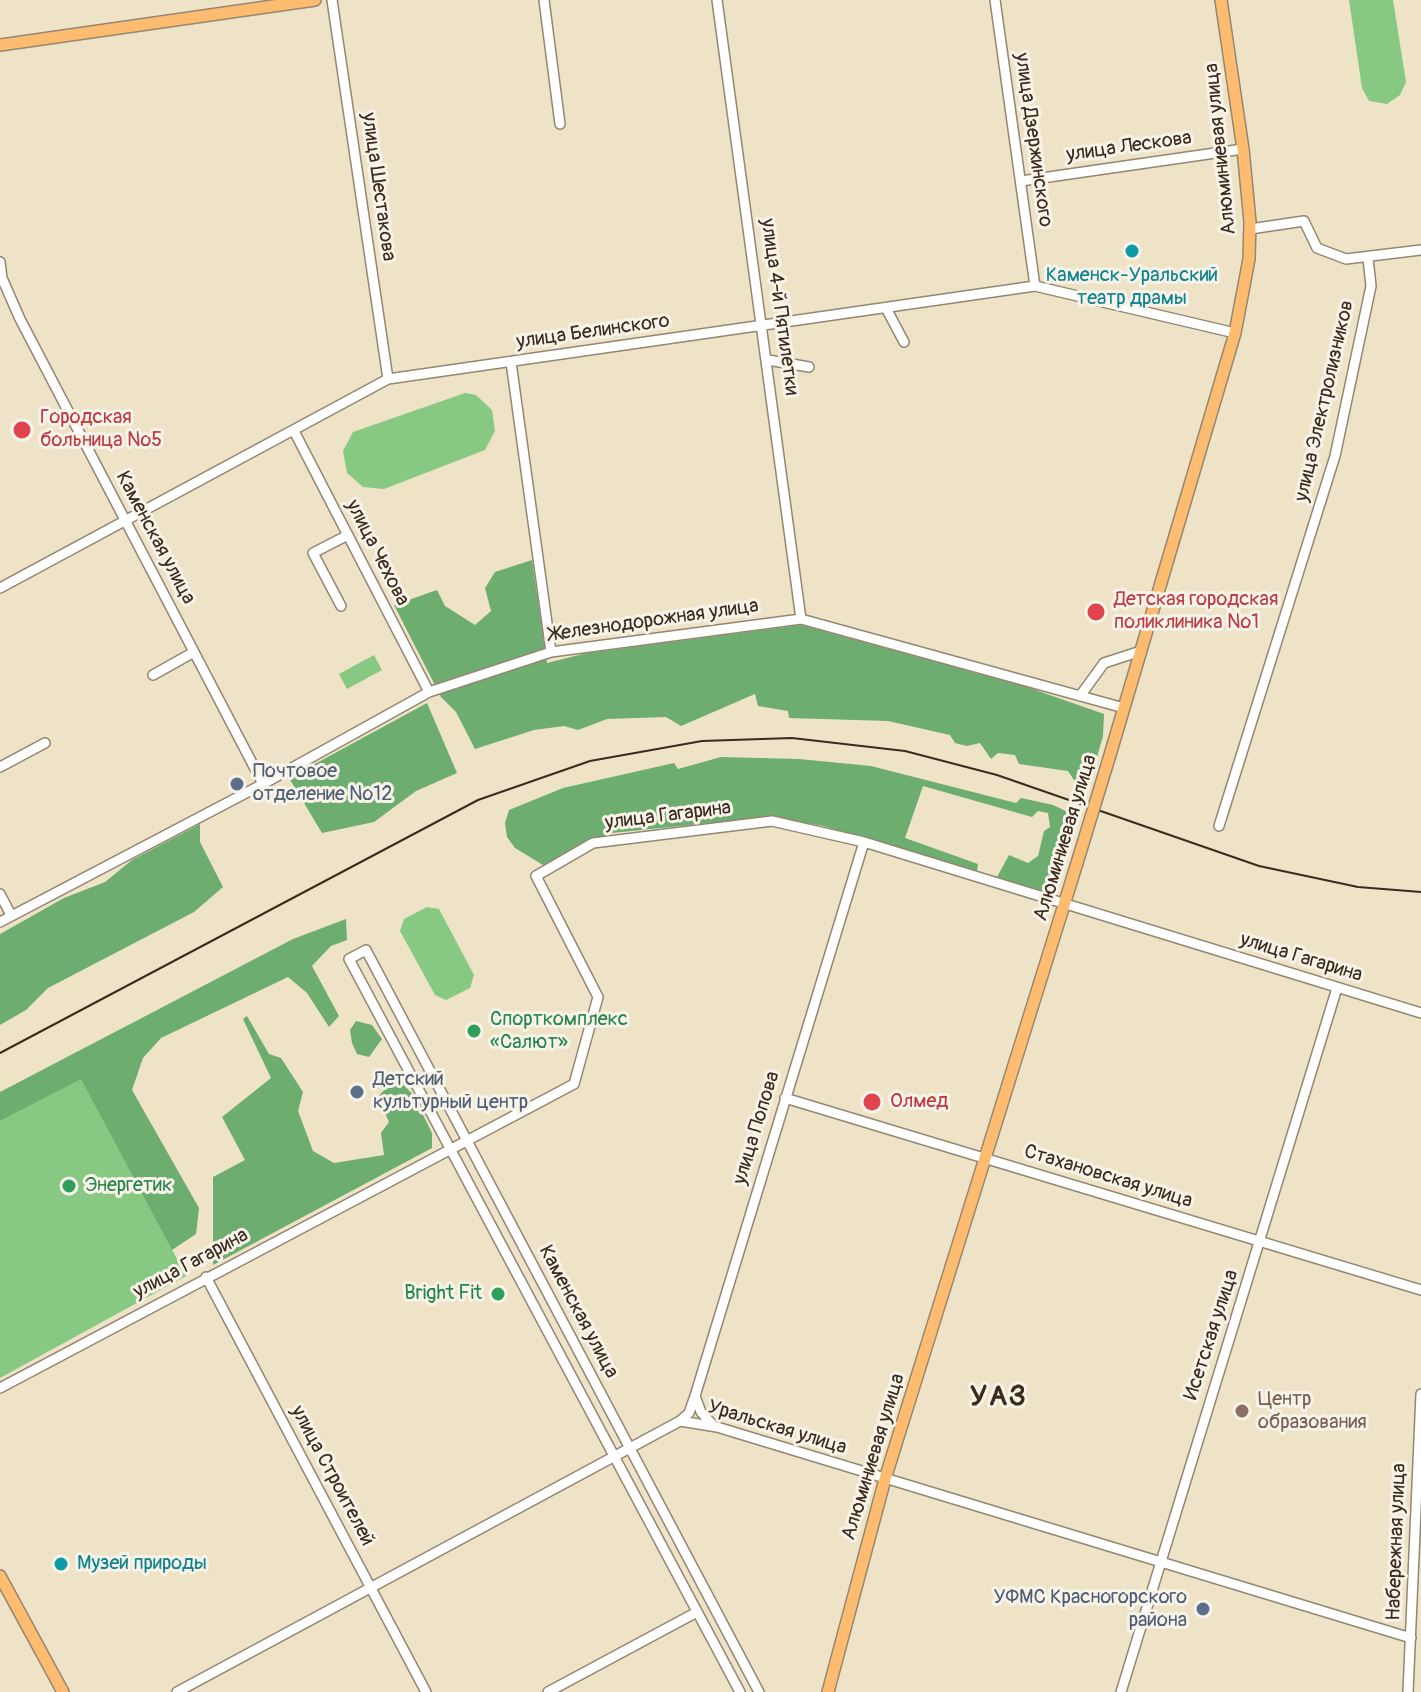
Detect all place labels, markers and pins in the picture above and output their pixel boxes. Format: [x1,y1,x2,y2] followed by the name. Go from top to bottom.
[1123,242,1141,260] marker: Каменск-Уральский театр драмы
[1046,264,1218,311] place label: Каменск-Уральский театр драмы
[40,406,162,453] place label: Городская больница №5
[11,419,33,441] marker: Городская больница №5
[1114,588,1278,635] place label: Детская городская поликлиника №1
[1085,601,1107,623] marker: Детская городская поликлиника №1
[253,760,392,807] place label: Почтовое отделение №12
[228,775,246,793] marker: Почтовое отделение №12
[490,1008,628,1055] place label: Спорткомплекс «Салют»
[465,1022,483,1040] marker: Спорткомплекс «Салют»
[373,1068,528,1115] place label: Детский культурный центр
[348,1083,366,1101] marker: Детский культурный центр
[890,1090,948,1114] place label: Олмед
[861,1091,883,1113] marker: Олмед
[85,1174,172,1198] place label: Энергетик
[60,1177,78,1195] marker: Энергетик
[404,1282,482,1306] place label: Bright Fit
[489,1285,507,1303] marker: Bright Fit
[1258,1388,1367,1435] place label: Центр образования
[1233,1402,1251,1420] marker: Центр образования
[77,1552,207,1576] place label: Музей природы
[52,1555,70,1573] marker: Музей природы
[994,1586,1187,1633] place label: УФМС Красногорского района
[1194,1600,1212,1618] marker: УФМС Красногорского района

